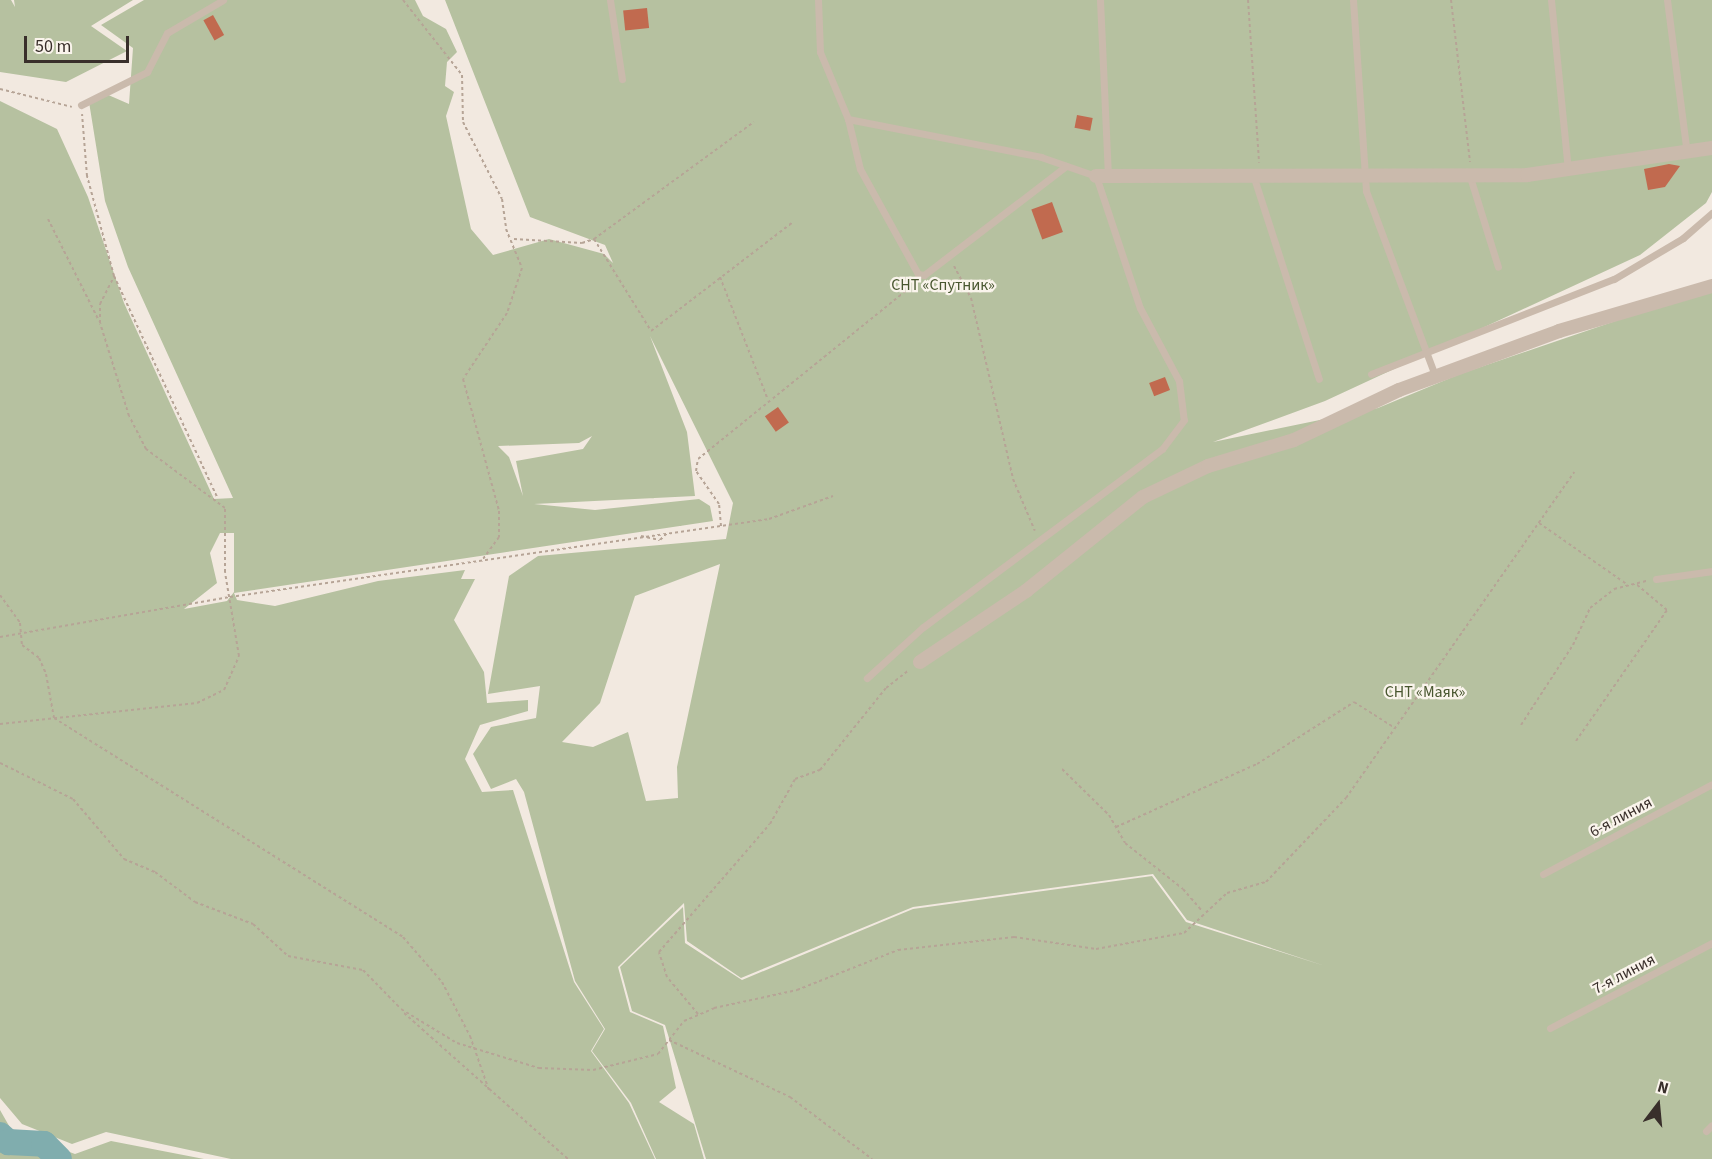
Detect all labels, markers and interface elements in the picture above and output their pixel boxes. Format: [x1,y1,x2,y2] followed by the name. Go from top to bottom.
[27,24,132,62] scale bar
[35,34,71,59] text: 50 m
[891,275,995,295] park label: СНТ «Спутник»
[1385,682,1465,702] park label: СНТ «Маяк»
[1586,793,1656,841] street label: 6-я линия
[1589,950,1659,998] street label: 7-я линия
[1628,1075,1688,1135] north arrow
[1655,1076,1671,1100] text: N

